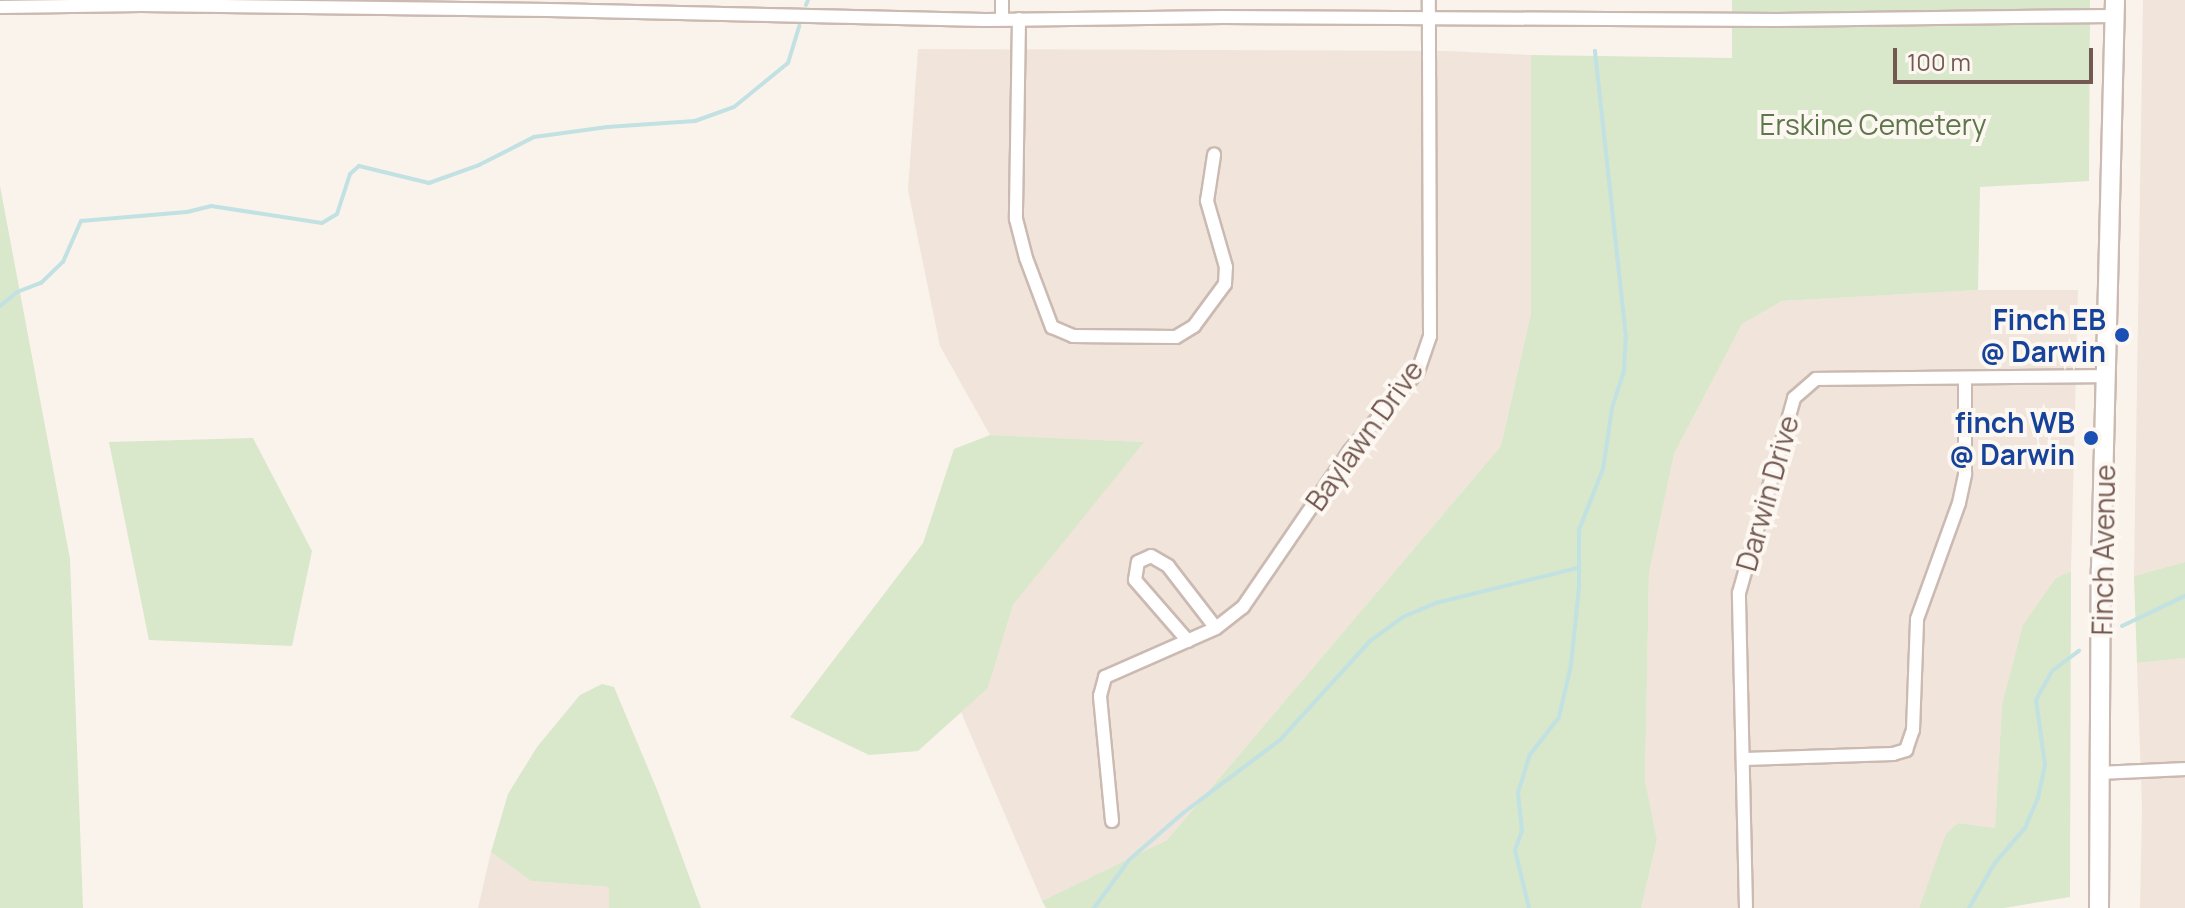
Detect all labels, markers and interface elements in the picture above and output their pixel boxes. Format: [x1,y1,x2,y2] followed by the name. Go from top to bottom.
[1897,32,2097,82] scale bar
[1907,45,1971,78] text: 100 m
[1760,107,1986,141] park label: Erskine Cemetery
[1980,302,2106,368] place label: Finch EB @ Darwin
[2113,326,2131,344] marker: Finch EB @ Darwin
[1298,353,1430,517] street label: Baylawn Drive
[1949,405,2075,471] place label: finch WB @ Darwin
[1729,411,1805,575] street label: Darwin Drive
[2082,429,2100,447] marker: finch WB @ Darwin
[2085,464,2121,636] street label: Finch Avenue

